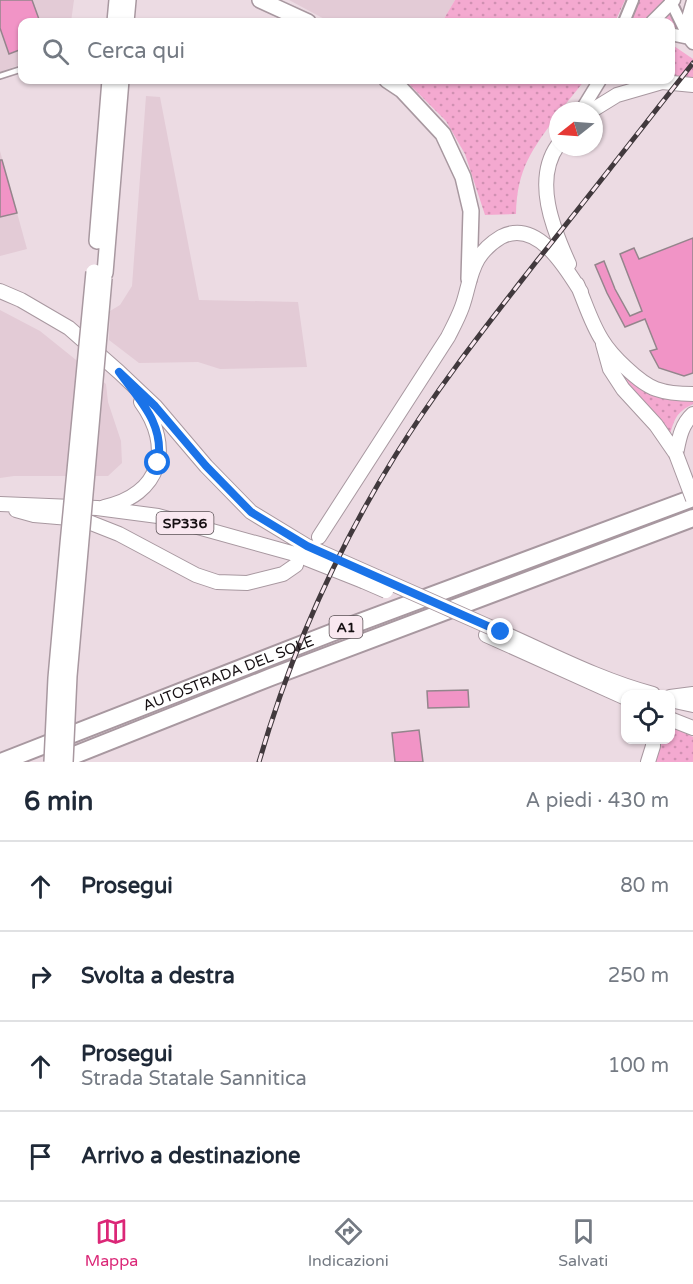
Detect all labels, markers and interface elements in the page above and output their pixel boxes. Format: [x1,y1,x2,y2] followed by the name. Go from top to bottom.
[18,18,675,84] search box
[39,35,72,68] icon: search
[87,38,185,64] text: Cerca qui
[549,102,603,156] north arrow
[144,449,170,475] route start
[156,512,213,534] road number: SP336
[330,616,362,638] road number: A1
[487,618,513,644] route end
[140,632,316,715] street label: AUTOSTRADA DEL SOLE
[621,690,675,744] map controls
[621,690,675,744] button: locate
[24,786,93,817] text: 6 min
[526,789,669,813] text: A piedi · 430 m
[24,870,57,903] icon: ahead
[81,873,173,899] text: Prosegui
[620,874,669,898] text: 80 m
[24,960,57,993] icon: right
[81,963,235,989] text: Svolta a destra
[608,964,669,988] text: 250 m
[81,1041,173,1067] text: Prosegui
[24,1050,57,1083] icon: ahead
[608,1054,669,1078] text: 100 m
[81,1067,307,1091] text: Strada Statale Sannitica
[24,1140,57,1173] icon: arrive
[81,1143,300,1169] text: Arrivo a destinazione
[85,1215,138,1271] tab: Mappa
[308,1215,389,1271] tab: Indicazioni
[558,1215,608,1271] tab: Salvati

